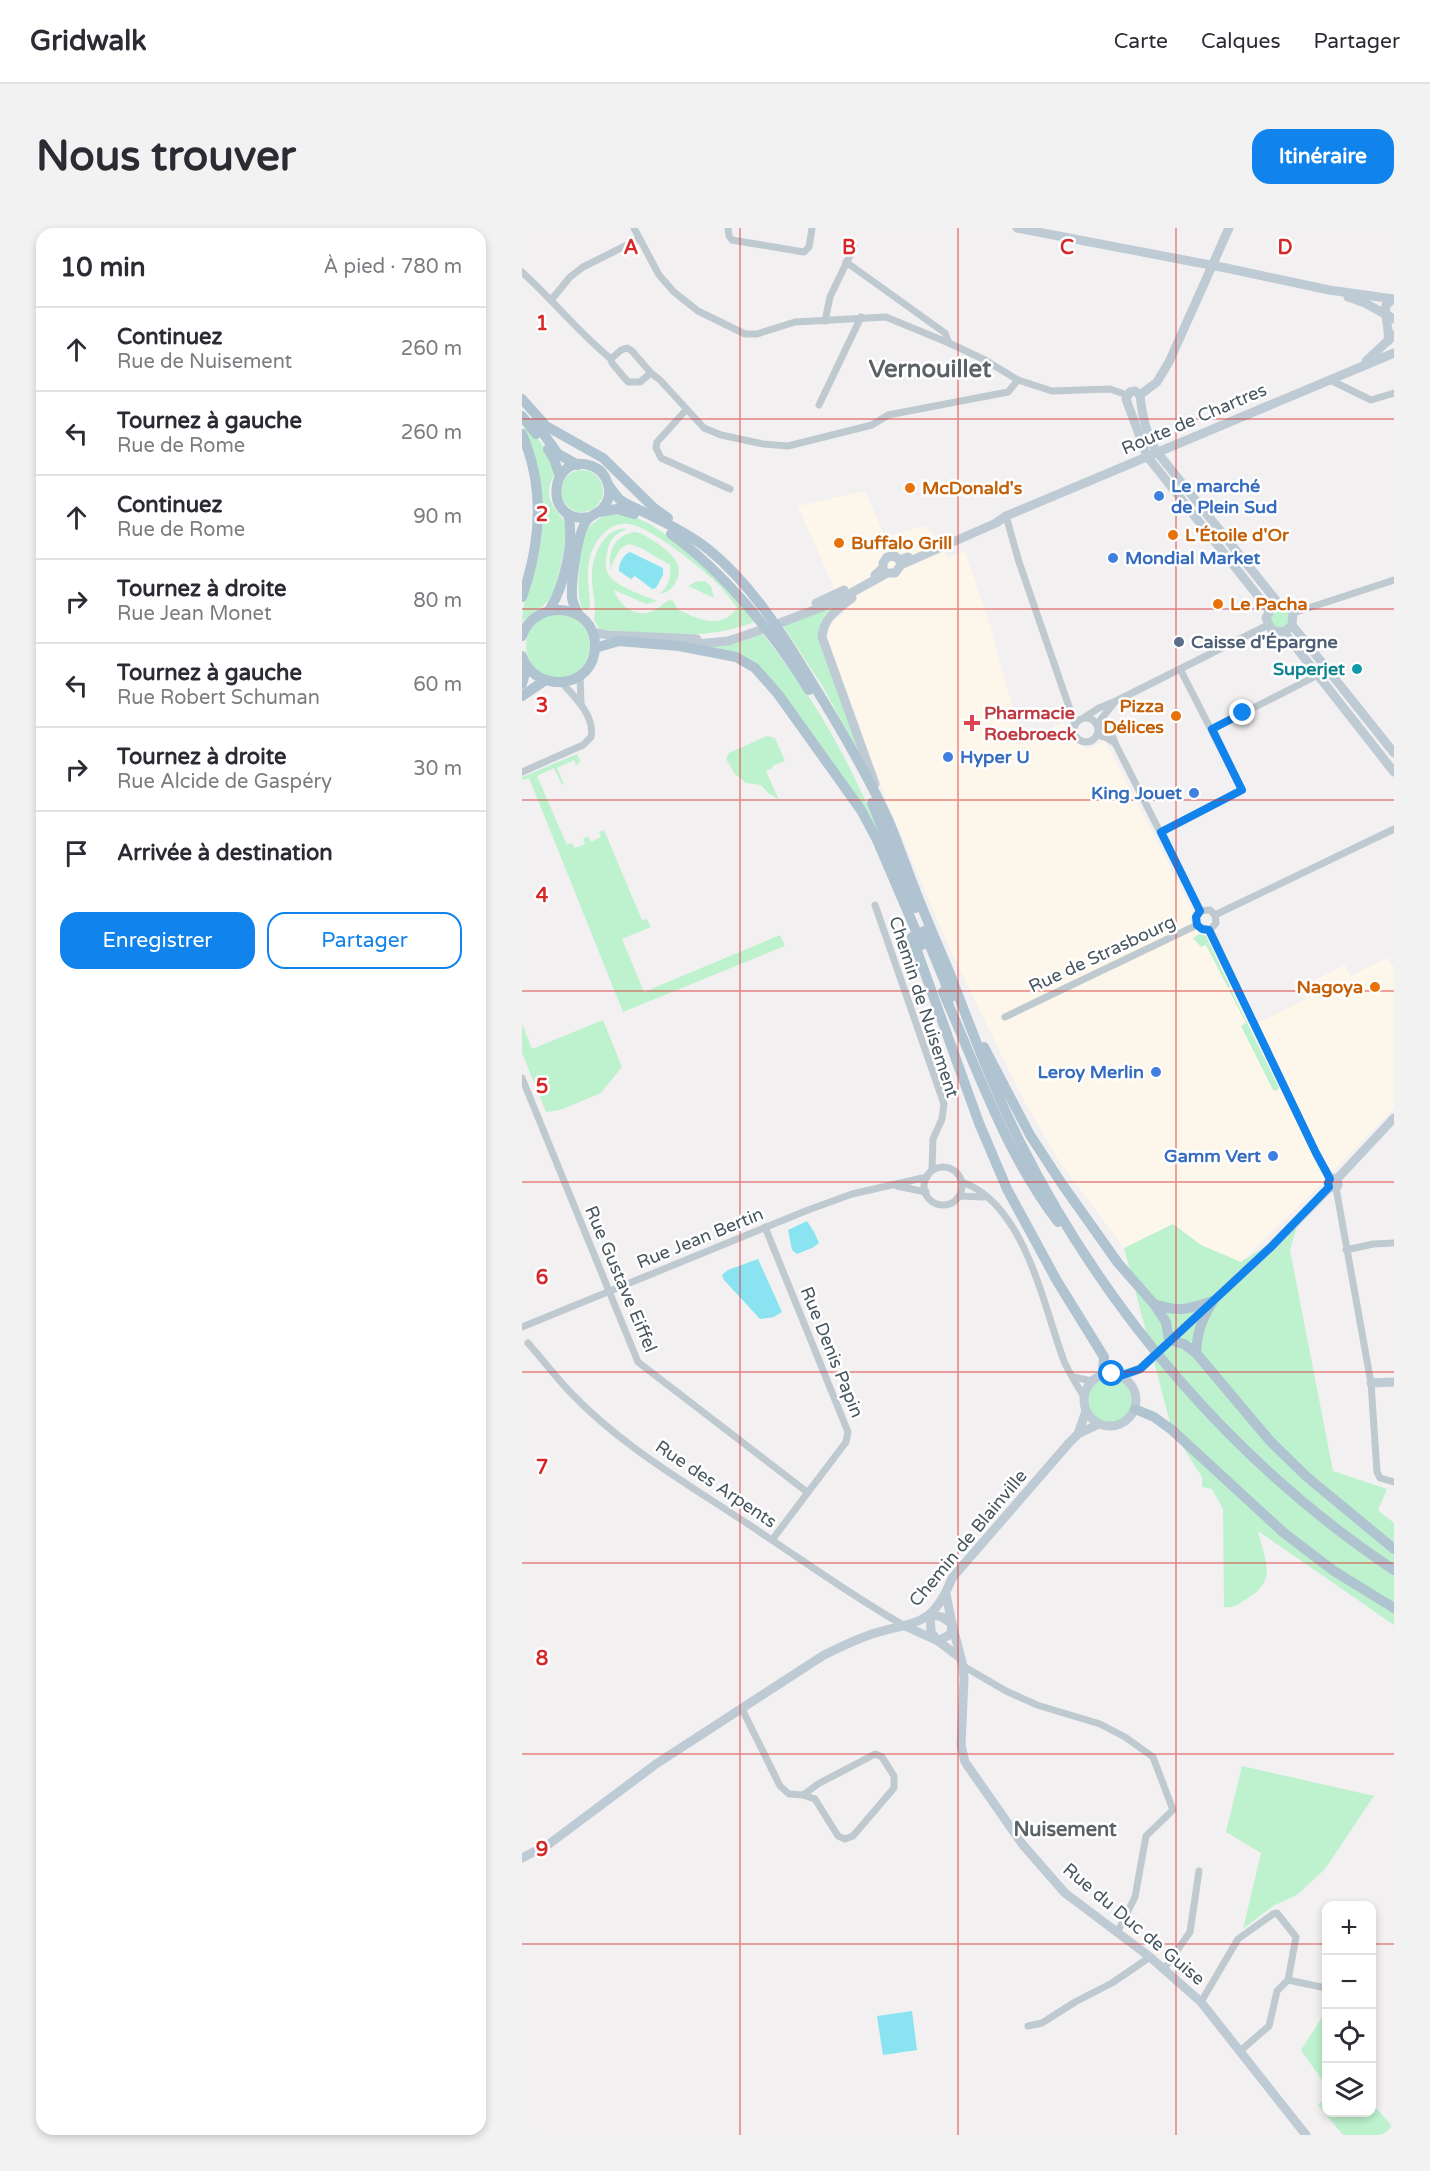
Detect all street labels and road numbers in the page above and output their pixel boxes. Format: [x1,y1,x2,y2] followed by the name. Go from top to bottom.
[1118,379,1270,459] street label: Route de Chartres
[1025,910,1179,998] street label: Rue de Strasbourg
[884,914,964,1101] street label: Chemin de Nuisement
[580,1202,662,1356] street label: Rue Gustave Eiffel
[633,1203,767,1273] street label: Rue Jean Bertin
[796,1283,868,1421] street label: Rue Denis Papin
[651,1435,781,1533] street label: Rue des Arpents
[904,1465,1032,1611] street label: Chemin de Blainville
[1059,1858,1209,1990] street label: Rue du Duc de Guise

